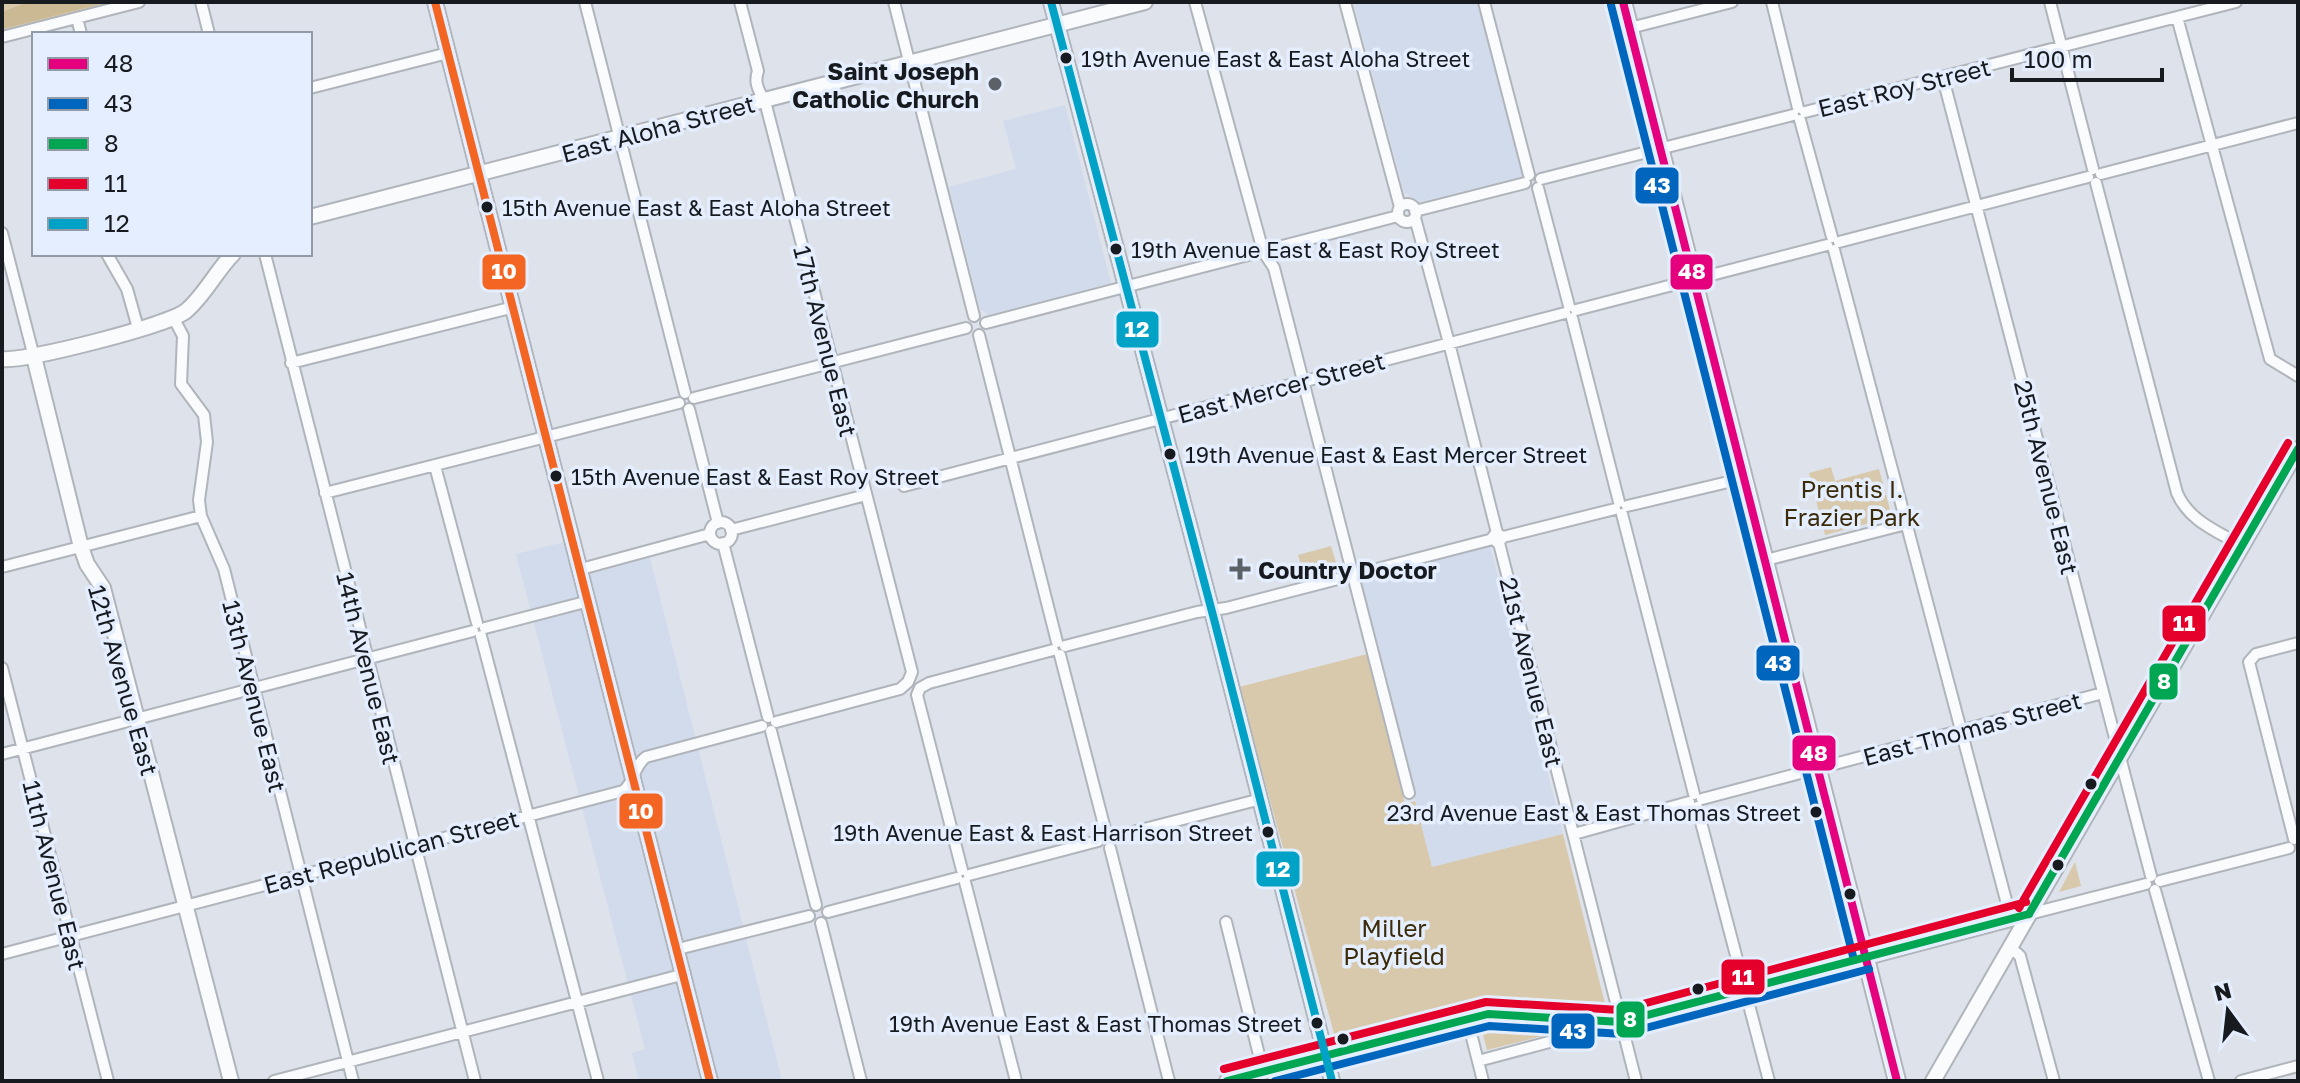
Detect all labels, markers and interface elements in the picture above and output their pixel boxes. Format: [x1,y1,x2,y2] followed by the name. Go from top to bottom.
[32,32,312,256] legend
[2012,32,2162,82] scale bar
[2024,44,2093,73] text: 100 m
[1081,45,1470,72] place label: 19th Avenue East & East Aloha Street
[104,48,133,77] text: 48
[1058,50,1074,66] marker: 19th Avenue East & East Aloha Street
[1815,52,1993,122] street label: East Roy Street
[792,56,979,113] place label: Saint Joseph Catholic Church
[986,75,1004,93] marker: Saint Joseph Catholic Church
[104,88,133,117] text: 43
[558,88,758,168] street label: East Aloha Street
[104,128,119,157] text: 8
[1634,166,1680,205] line badge: 43
[104,168,127,197] text: 11
[1643,171,1671,198] text: 43
[502,194,891,221] place label: 15th Avenue East & East Aloha Street
[479,199,495,215] marker: 15th Avenue East & East Aloha Street
[104,208,130,237] text: 12
[1131,236,1500,263] place label: 19th Avenue East & East Roy Street
[1108,241,1124,257] marker: 19th Avenue East & East Roy Street
[788,243,864,439] street label: 17th Avenue East
[481,253,527,291] line badge: 10
[1669,253,1714,291] line badge: 48
[491,257,517,284] text: 10
[1678,257,1706,284] text: 48
[1115,310,1160,349] line badge: 12
[1125,315,1149,342] text: 12
[1174,345,1388,429] street label: East Mercer Street
[2009,377,2085,577] street label: 25th Avenue East
[1185,441,1587,468] place label: 19th Avenue East & East Mercer Street
[1162,446,1178,462] marker: 19th Avenue East & East Mercer Street
[571,463,939,490] place label: 15th Avenue East & East Roy Street
[548,468,564,484] marker: 15th Avenue East & East Roy Street
[1784,474,1920,531] park label: Prentis I. Frazier Park
[1258,555,1437,584] place label: Country Doctor
[1229,558,1251,580] marker: Country Doctor
[331,569,407,767] street label: 14th Avenue East
[1494,574,1570,770] street label: 21st Avenue East
[83,581,165,779] street label: 12th Avenue East
[217,597,293,795] street label: 13th Avenue East
[2161,604,2207,643] line badge: 11
[2173,609,2195,636] text: 11
[1755,644,1801,682] line badge: 43
[1764,649,1792,676] text: 43
[2148,662,2179,701] line badge: 8
[2157,667,2171,694] text: 8
[1860,685,2084,771] street label: East Thomas Street
[1791,734,1837,772] line badge: 48
[1800,739,1828,766] text: 48
[2083,776,2099,792] unlabelled marker
[17,777,93,973] street label: 11th Avenue East
[618,792,664,830] line badge: 10
[628,797,654,824] text: 10
[1387,799,1801,826] place label: 23rd Avenue East & East Thomas Street
[260,803,522,899] street label: East Republican Street
[1808,804,1824,820] marker: 23rd Avenue East & East Thomas Street
[833,819,1253,846] place label: 19th Avenue East & East Harrison Street
[1260,824,1276,840] marker: 19th Avenue East & East Harrison Street
[1255,850,1301,888] line badge: 12
[1266,855,1290,882] text: 12
[2050,857,2066,873] unlabelled marker
[1842,886,1858,902] unlabelled marker
[1343,913,1445,970] park label: Miller Playfield
[1720,958,1766,996] line badge: 11
[1732,963,1754,990] text: 11
[2188,971,2268,1051] north arrow
[2211,976,2234,1006] text: N
[1690,981,1706,997] unlabelled marker
[1615,1000,1646,1039] line badge: 8
[1623,1005,1637,1032] text: 8
[889,1010,1302,1037] place label: 19th Avenue East & East Thomas Street
[1550,1012,1596,1050] line badge: 43
[1309,1015,1325,1031] marker: 19th Avenue East & East Thomas Street
[1559,1017,1587,1044] text: 43
[1335,1031,1351,1047] unlabelled marker

